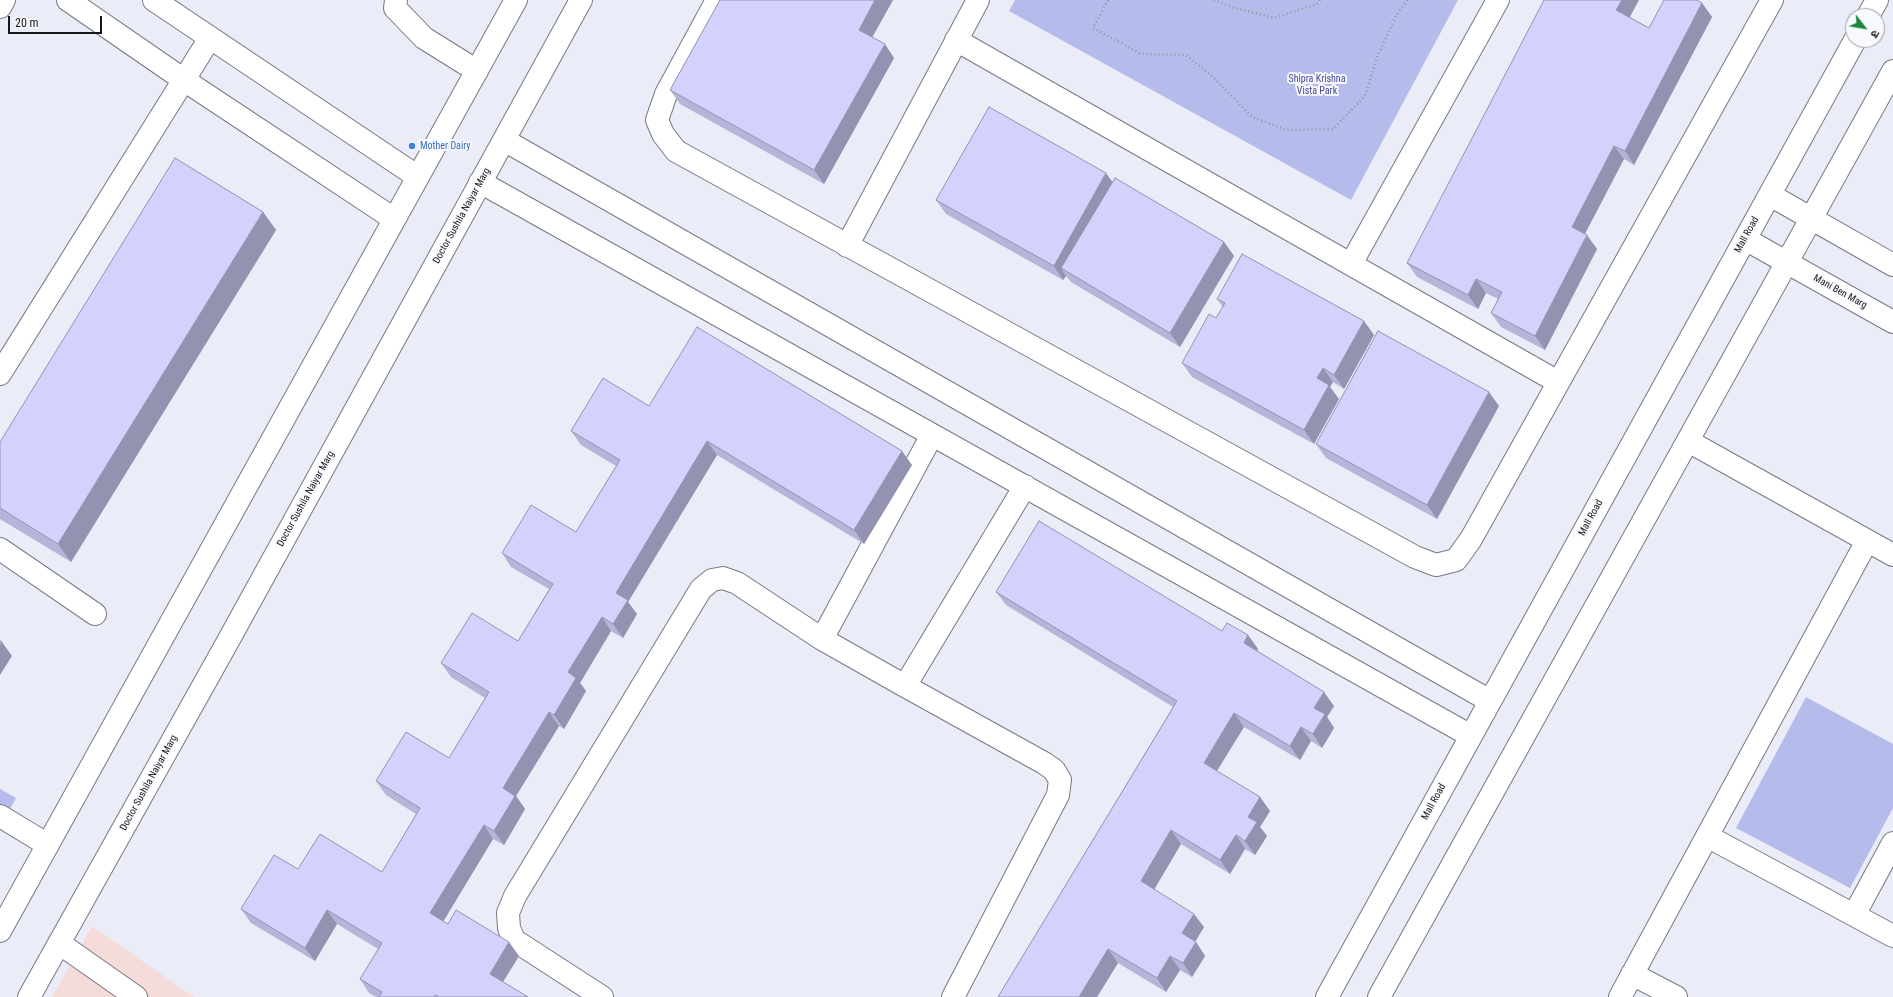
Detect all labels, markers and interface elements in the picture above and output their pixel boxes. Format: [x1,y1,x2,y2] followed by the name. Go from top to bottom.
[10,8,104,34] scale bar
[1845,8,1885,48] north arrow
[15,16,39,30] text: 20 m
[1868,28,1882,40] text: उ
[1289,73,1345,96] park label: Shipra Krishna Vista Park
[420,140,470,152] place label: Mother Dairy
[407,141,417,151] marker: Mother Dairy
[431,166,493,266] street label: Doctor Sushila Naiyar Marg
[1732,215,1762,255] street label: Mall Road
[1811,272,1869,312] street label: Mani Ben Marg
[275,449,337,549] street label: Doctor Sushila Naiyar Marg
[1576,498,1606,538] street label: Mall Road
[118,733,180,833] street label: Doctor Sushila Naiyar Marg
[1419,782,1449,822] street label: Mall Road

